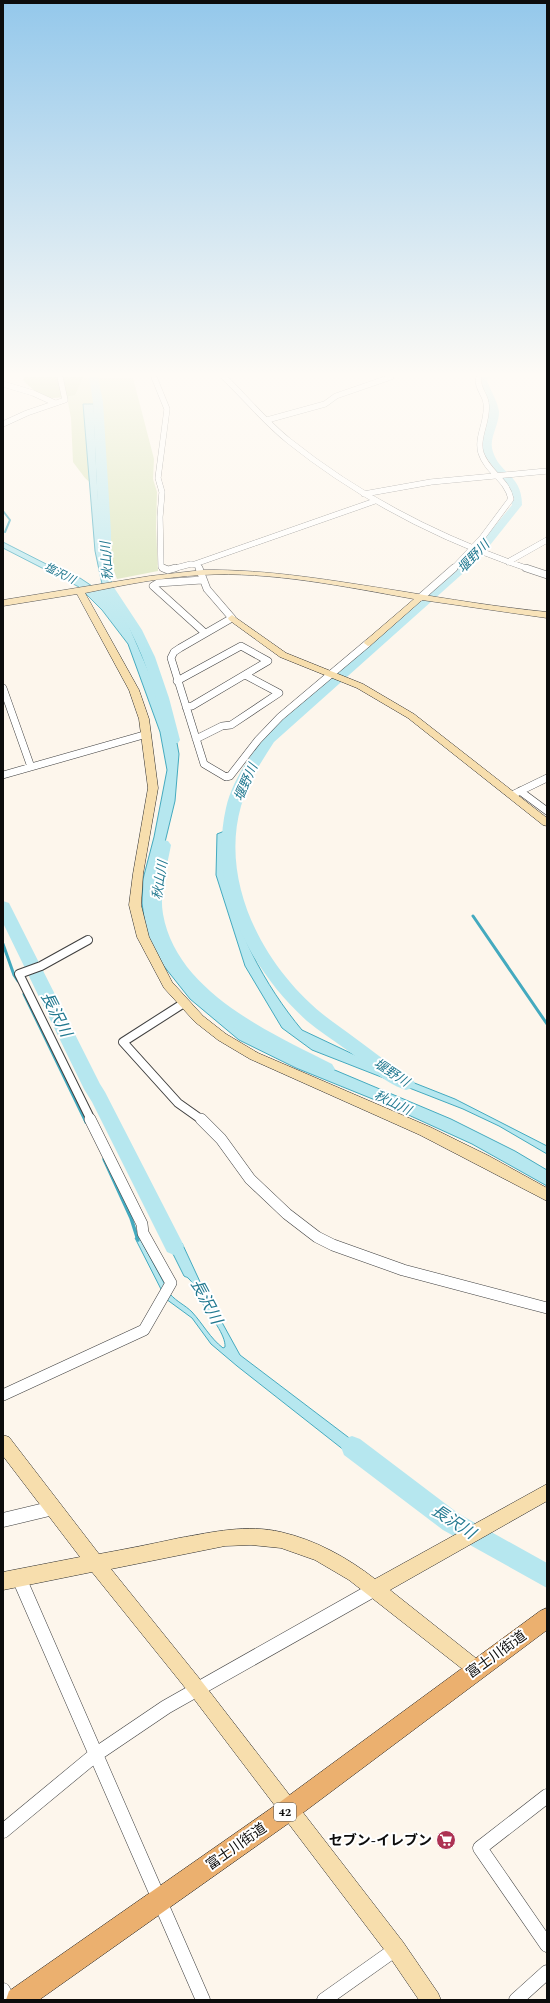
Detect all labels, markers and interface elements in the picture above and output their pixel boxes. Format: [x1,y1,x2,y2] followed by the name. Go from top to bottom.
[453,534,496,578] water label: 堰野川
[96,539,118,581] water label: 秋山川
[41,559,79,589] water label: 塩沢川
[229,759,264,804] water label: 堰野川
[147,857,173,901] water label: 秋山川
[35,988,79,1043] water label: 長沢川
[370,1054,415,1093] water label: 堰野川
[371,1085,416,1121] water label: 秋山川
[184,1275,229,1330] water label: 長沢川
[427,1499,482,1546] water label: 長沢川
[462,1625,531,1683] street label: 富士川街道
[274,1803,296,1821] road number: 42
[202,1818,271,1875] street label: 富士川街道
[435,1829,457,1851] supermarket icon: セブン-イレブン
[329,1830,432,1851] place label: セブン-イレブン

